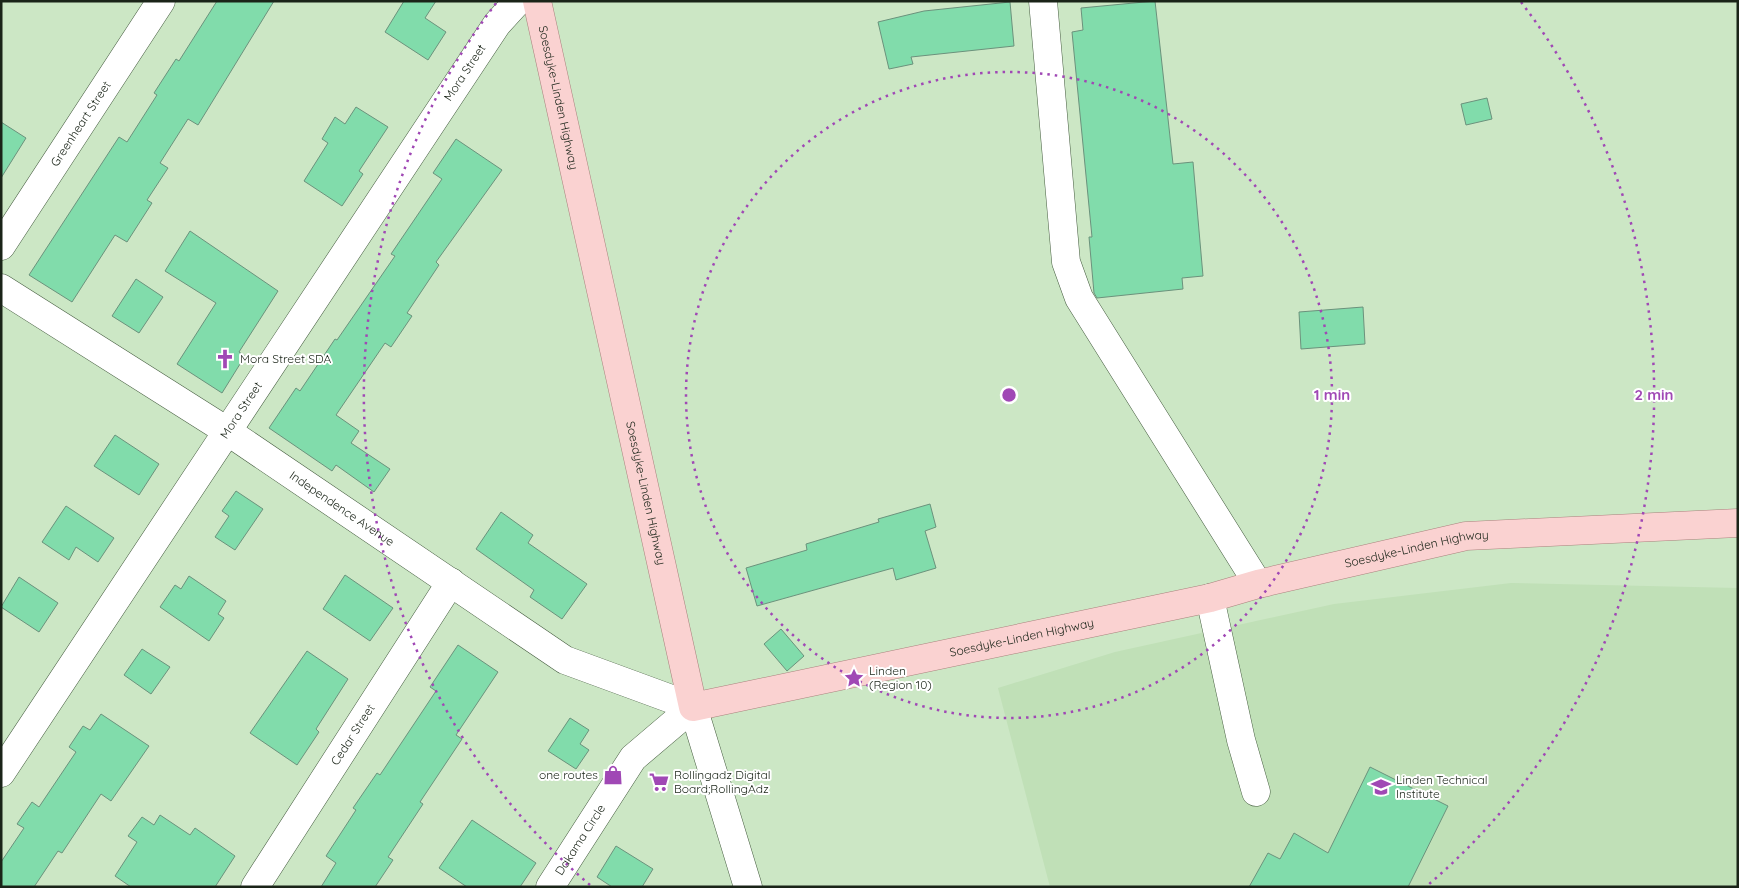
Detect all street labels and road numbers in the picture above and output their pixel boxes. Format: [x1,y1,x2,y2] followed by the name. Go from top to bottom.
[536,24,582,171] street label: Soesdyke-Linden Highway
[440,41,489,104] street label: Mora Street
[47,78,114,169] street label: Greenheart Street
[217,379,265,441] street label: Mora Street
[623,420,669,566] street label: Soesdyke-Linden Highway
[287,467,397,549] street label: Independence Avenue
[1343,527,1489,571] street label: Soesdyke-Linden Highway
[948,615,1095,660] street label: Soesdyke-Linden Highway
[327,701,378,768] street label: Cedar Street
[552,801,608,878] street label: Dakama Circle

